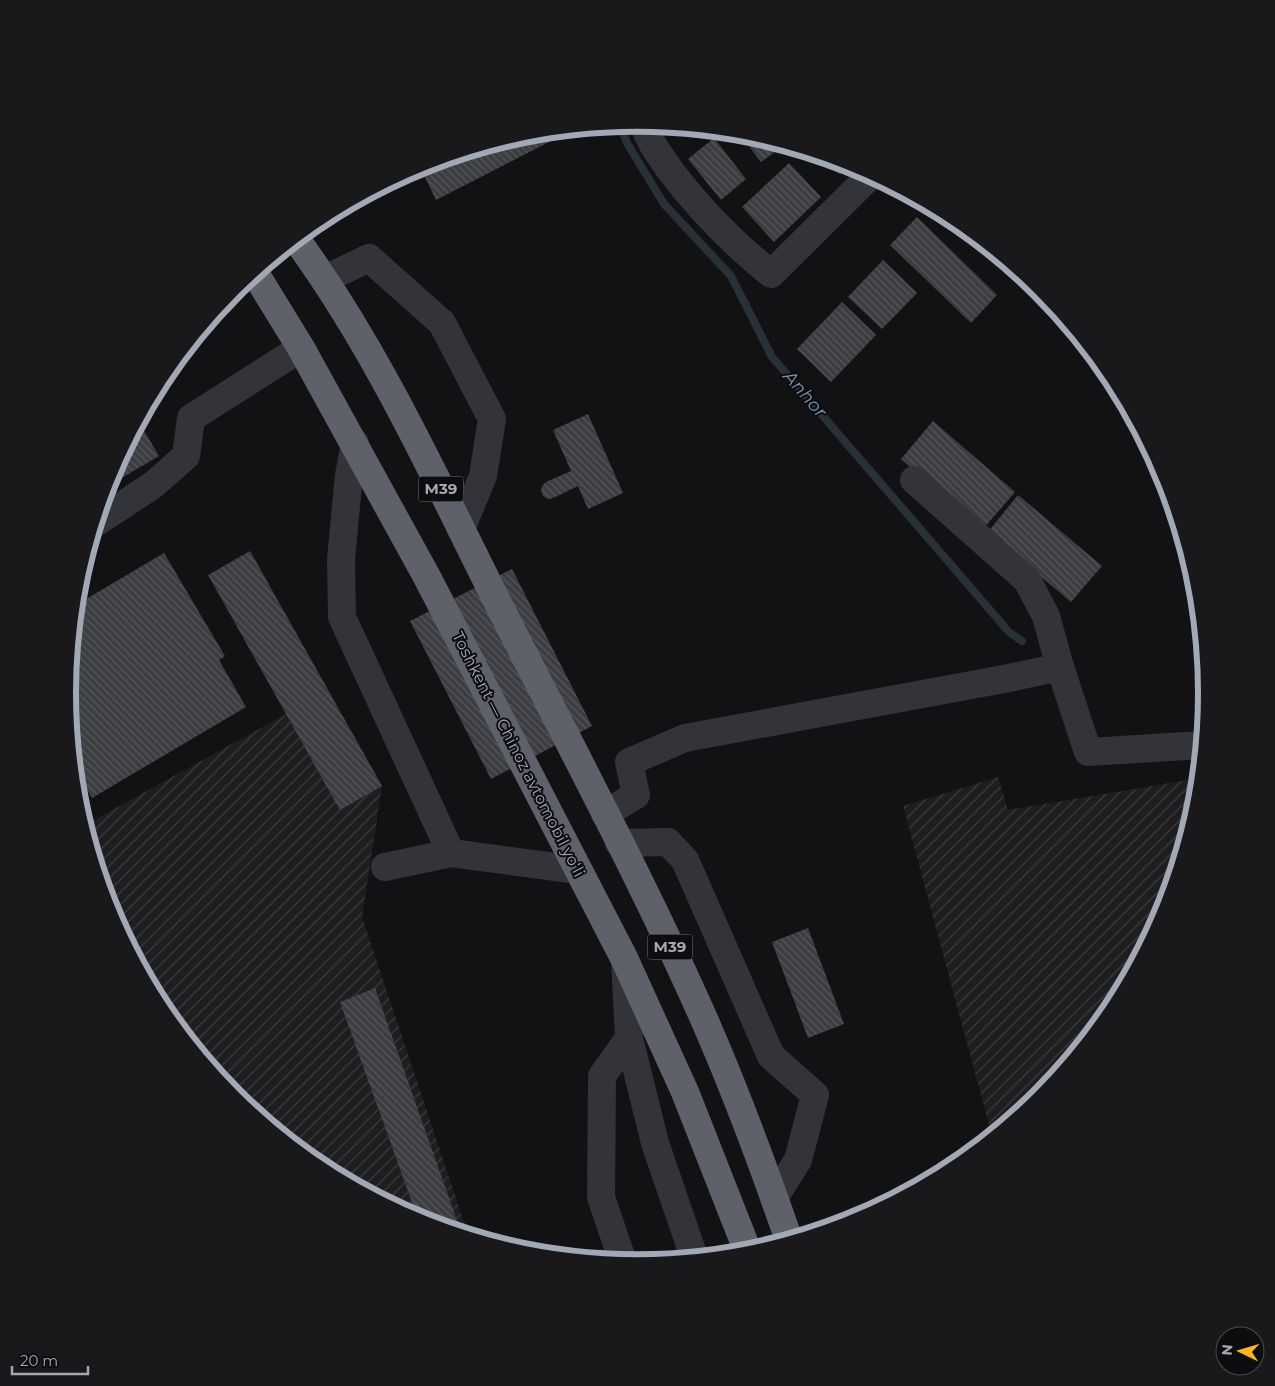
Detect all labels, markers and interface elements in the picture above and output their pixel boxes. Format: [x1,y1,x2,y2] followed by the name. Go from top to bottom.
[778,365,832,423] water label: Anhor
[418,476,464,502] road number: M39
[448,628,589,880] street label: Toshkent — Chinoz avtomobil yoʻli
[648,934,692,960] road number: M39
[1215,1326,1265,1376] north arrow
[1218,1343,1237,1356] text: N
[12,1344,89,1376] scale bar
[20,1351,58,1370] text: 20 m

